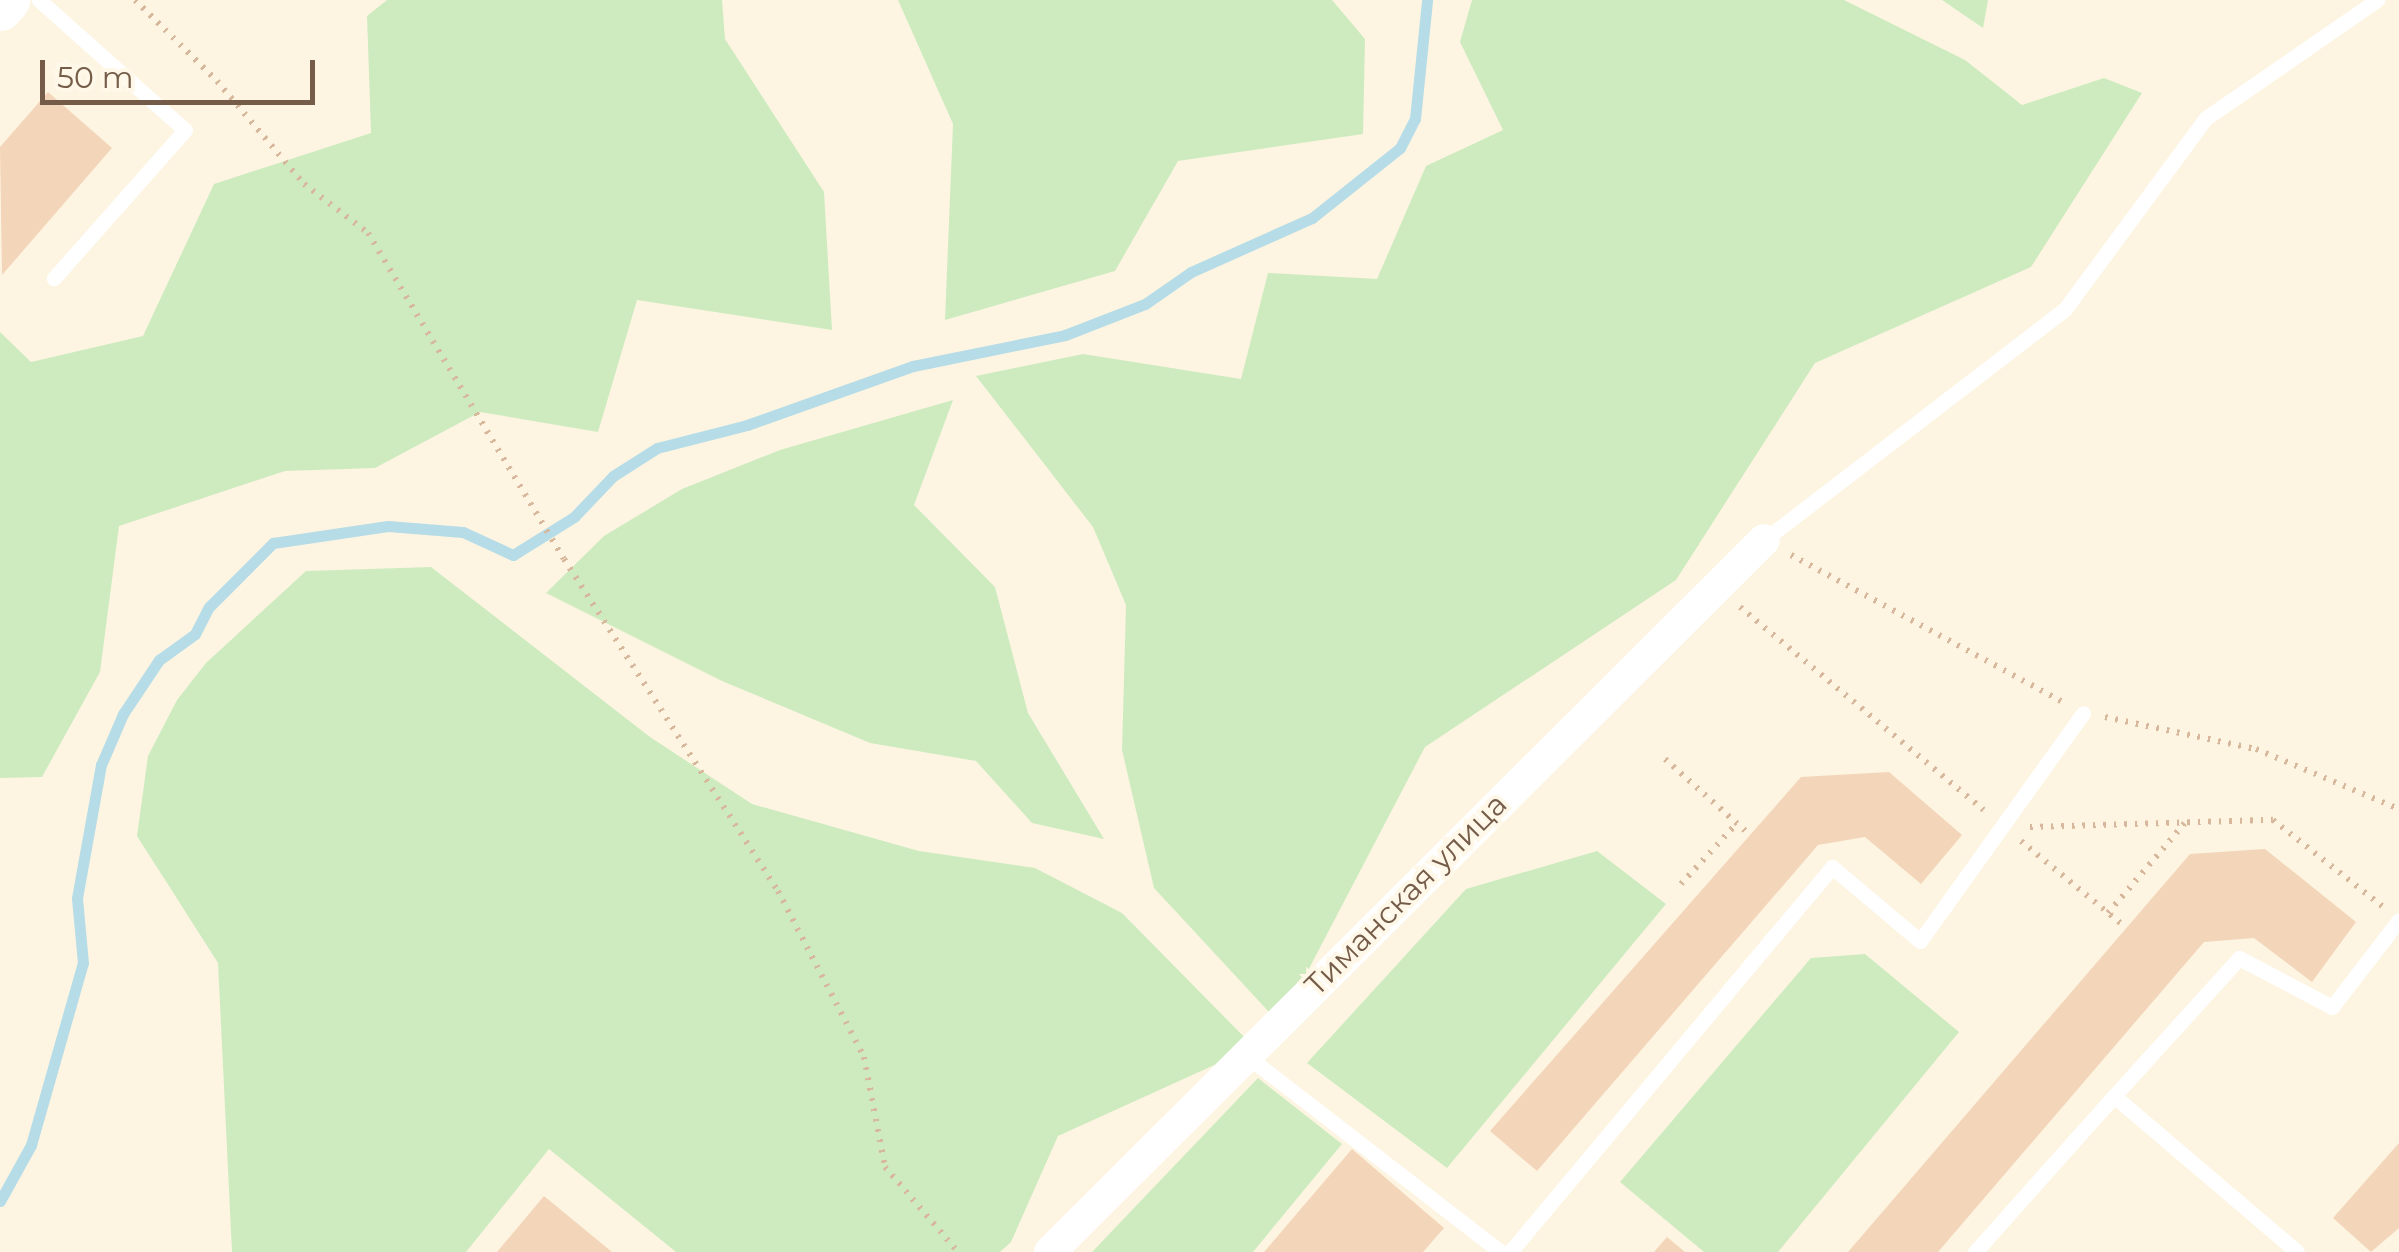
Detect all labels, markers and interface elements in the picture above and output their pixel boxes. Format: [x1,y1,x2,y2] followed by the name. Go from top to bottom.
[45,40,320,102] scale bar
[57,59,134,96] text: 50 m
[1298,787,1514,1003] street label: Тиманская улица

